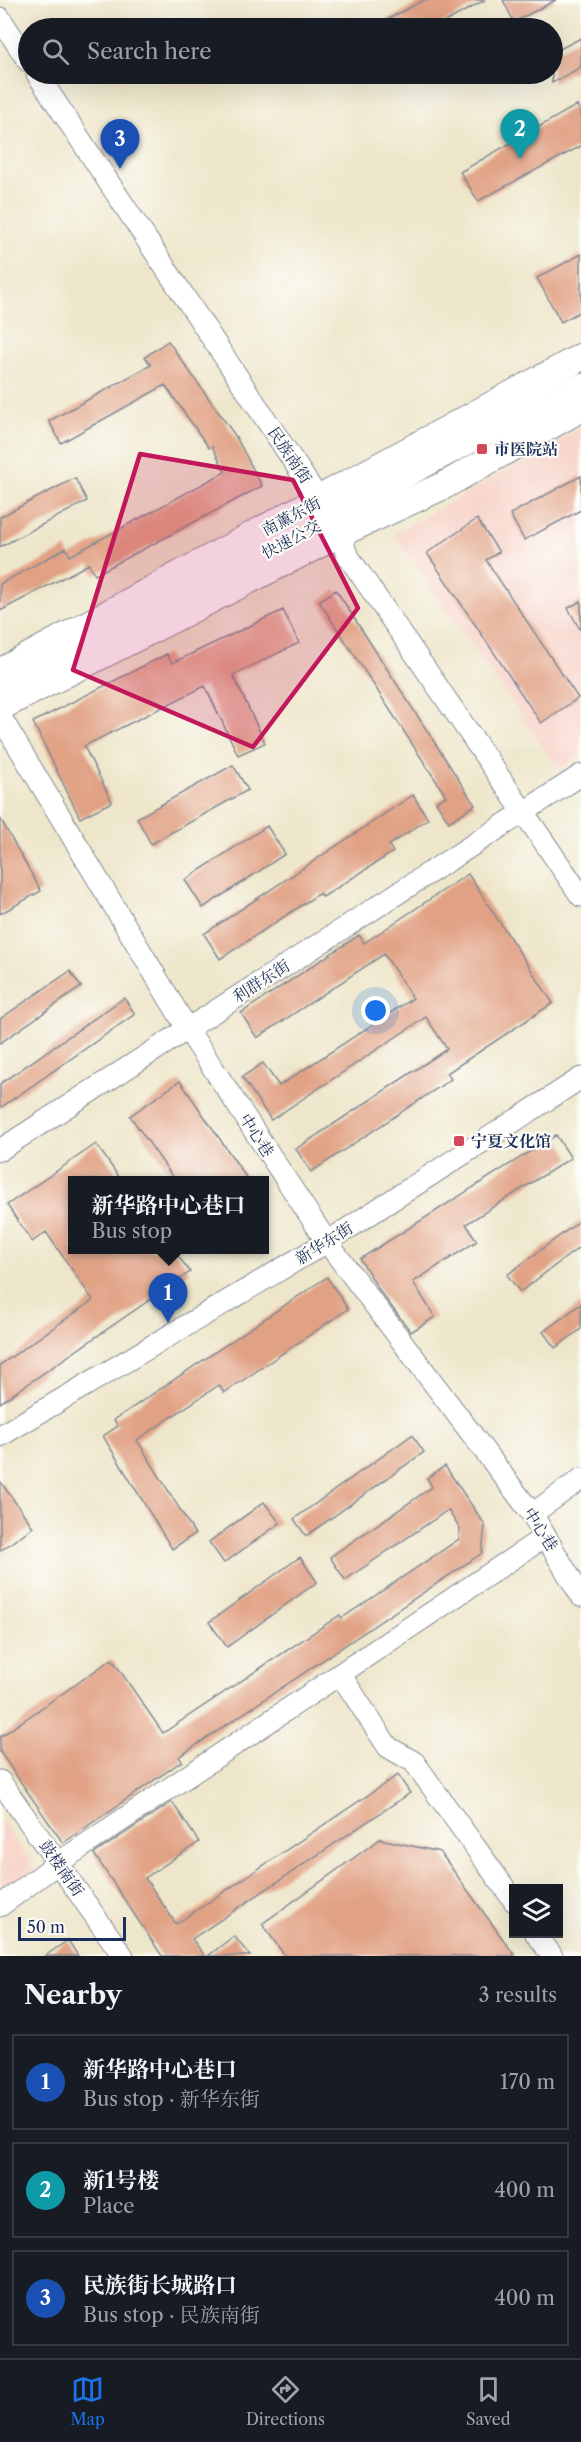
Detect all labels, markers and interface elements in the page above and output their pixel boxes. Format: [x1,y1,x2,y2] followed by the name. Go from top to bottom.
[18,18,563,84] search box
[39,35,72,68] icon: search
[87,38,212,65] text: Search here
[500,110,540,159] pin: 2
[100,120,140,169] pin: 3
[264,423,316,487] street label: 民族南街
[494,439,558,459] place label: 市医院站
[475,442,489,456] marker: 市医院站
[258,492,324,540] street label: 南薰东街
[258,515,324,563] street label: 快速公交
[229,955,293,1007] street label: 利群东街
[361,996,390,1025] your location
[236,1109,278,1161] street label: 中心巷
[471,1131,551,1151] place label: 宁夏文化馆
[452,1134,466,1148] marker: 宁夏文化馆
[68,1176,269,1254] popup
[91,1192,246,1219] text: 新华路中心巷口
[292,1218,356,1268] street label: 新华东街
[91,1219,172,1243] text: Bus stop
[148,1274,188,1323] pin: 1
[520,1503,562,1555] street label: 中心巷
[35,1836,89,1900] street label: 鼓楼南街
[509,1884,563,1938] map controls
[509,1884,563,1938] button: layers
[18,1914,126,1942] scale bar
[27,1917,65,1937] text: 50 m
[24,1979,122,2011] text: Nearby
[479,1983,557,2007] text: 3 results
[83,2056,237,2083] text: 新华路中心巷口
[41,2070,50,2094] text: 1
[500,2070,555,2094] text: 170 m
[83,2087,260,2111] text: Bus stop · 新华东街
[83,2167,159,2194] text: 新1号楼
[40,2178,51,2202] text: 2
[494,2178,555,2202] text: 400 m
[83,2194,134,2218] text: Place
[83,2272,237,2299] text: 民族街长城路口
[40,2286,51,2310] text: 3
[494,2286,555,2310] text: 400 m
[83,2303,260,2327] text: Bus stop · 民族南街
[71,2373,105,2429] tab: Map
[246,2373,325,2429] tab: Directions
[466,2373,510,2429] tab: Saved

